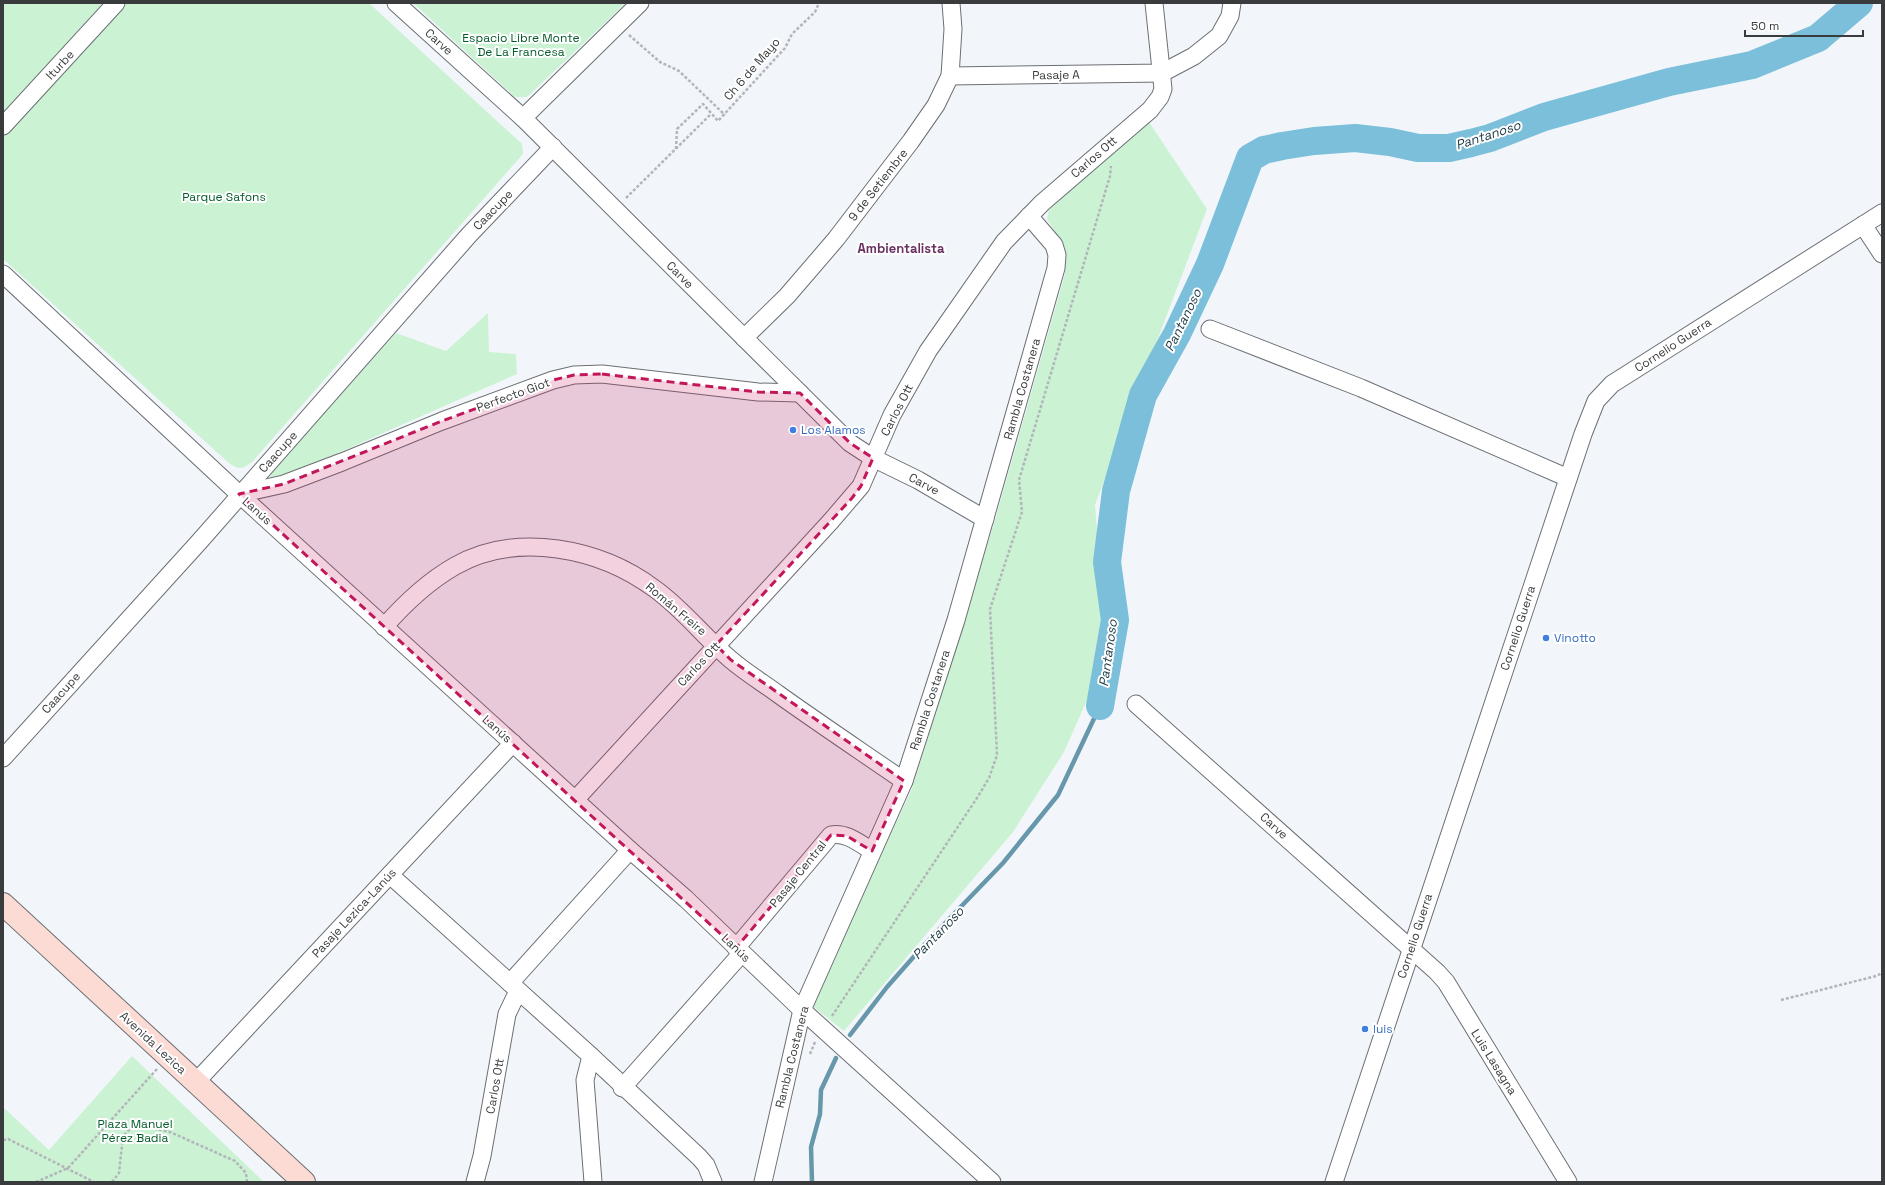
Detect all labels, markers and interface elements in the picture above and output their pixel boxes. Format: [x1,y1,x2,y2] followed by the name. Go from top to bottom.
[1745,12,1863,38] scale bar
[1751,18,1779,34] text: 50 m
[422,25,456,59] street label: Carve
[462,30,580,60] park label: Espacio Libre Monte De La Francesa
[720,34,784,104] street label: Ch 6 de Mayo
[42,47,78,83] street label: Iturbe
[1032,67,1080,83] street label: Pasaje A
[1453,116,1524,153] water label: Pantanoso
[1068,132,1120,182] street label: Carlos Ott
[845,146,911,224] street label: 9 de Setiembre
[470,186,516,234] street label: Caacupe
[182,189,266,205] park label: Parque Safons
[858,240,945,257] district label: Ambientalista
[663,258,697,292] street label: Carve
[1161,285,1206,354] water label: Pantanoso
[1631,314,1715,376] street label: Cornelio Guerra
[1000,336,1044,442] street label: Rambla Costanera
[474,374,552,416] street label: Perfecto Giot
[877,381,917,439] street label: Carlos Ott
[801,422,866,438] place label: Los Alamos
[788,425,798,435] marker: Los Alamos
[255,428,301,476] street label: Caacupe
[906,469,942,499] street label: Carve
[239,494,275,528] street label: Lanús
[642,579,710,639] street label: Román Freire
[1497,583,1539,673] street label: Cornelio Guerra
[1095,618,1121,687] water label: Pantanoso
[1554,630,1596,646] place label: Vinotto
[1541,633,1551,643] marker: Vinotto
[674,638,724,690] street label: Carlos Ott
[906,648,954,752] street label: Rambla Costanera
[38,669,84,717] street label: Caacupe
[479,712,515,746] street label: Lanús
[1257,809,1291,843] street label: Carve
[766,837,830,911] street label: Pasaje Central
[308,865,400,961] street label: Pasaje Lezica-Lanús
[1394,891,1436,981] street label: Cornelio Guerra
[909,902,968,963] water label: Pantanoso
[718,930,754,966] street label: Lanús
[772,1004,812,1110] street label: Rambla Costanera
[116,1008,190,1078] street label: Avenida Lezica
[1373,1021,1393,1037] place label: luis
[1360,1024,1370,1034] marker: luis
[1467,1026,1521,1098] street label: Luis Lasagna
[482,1057,508,1115] street label: Carlos Ott
[97,1116,173,1146] park label: Plaza Manuel Pérez Badia

